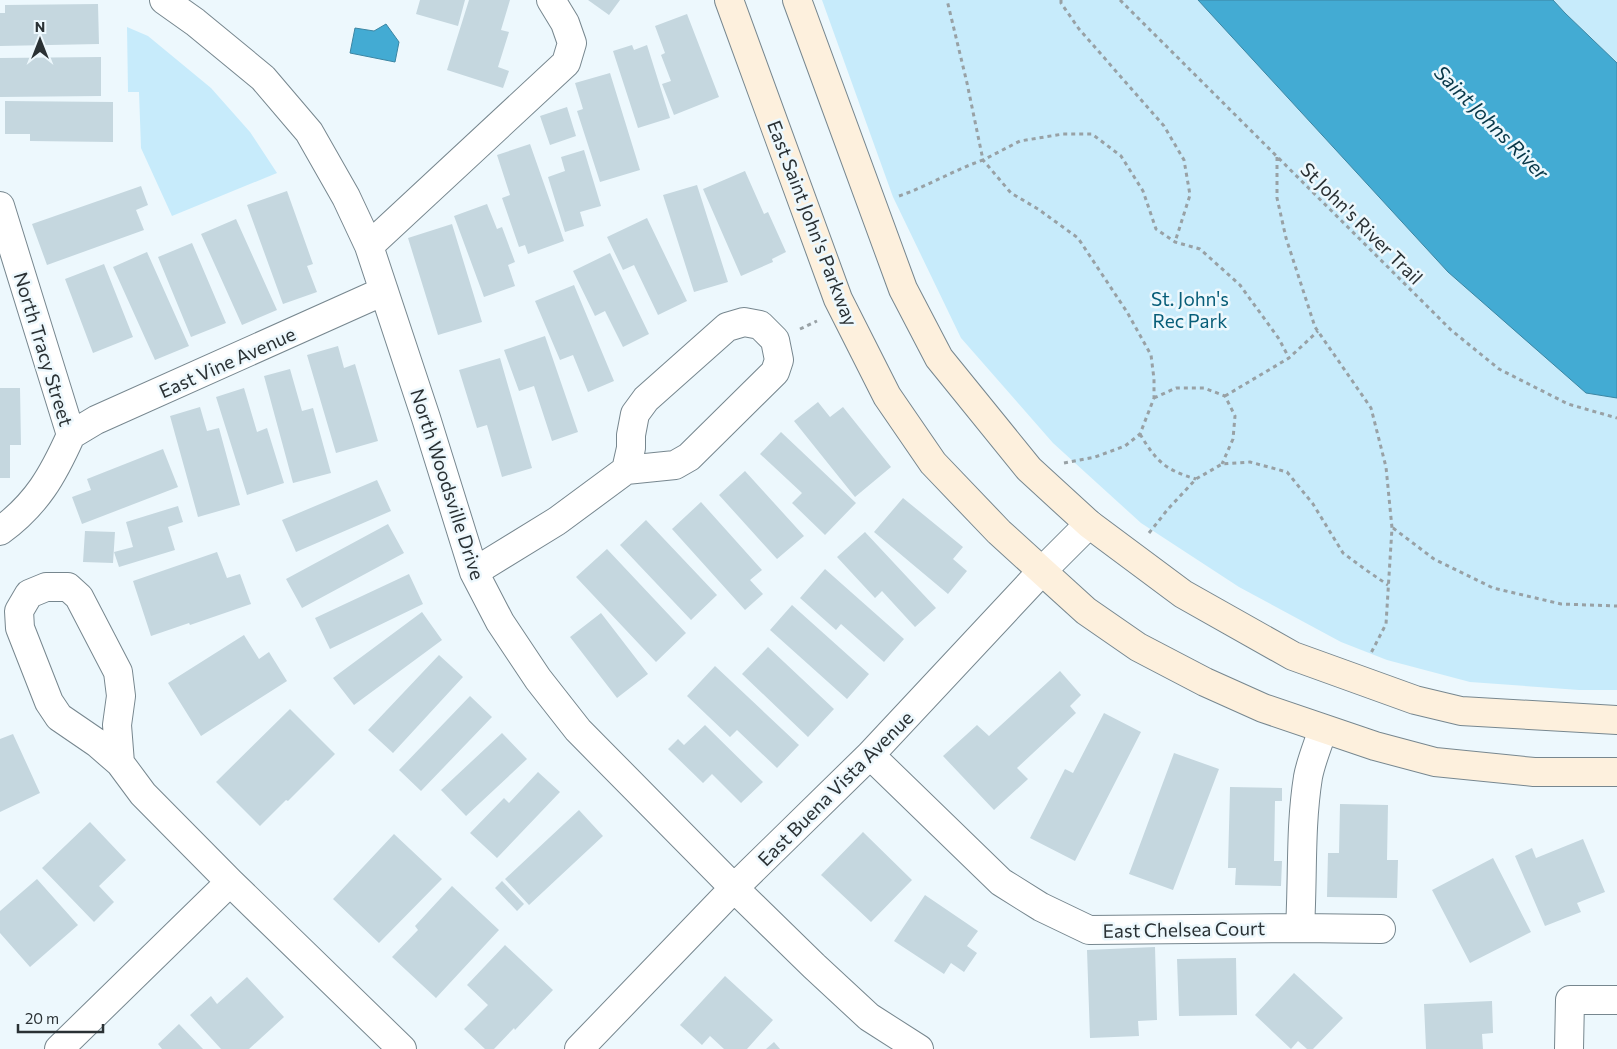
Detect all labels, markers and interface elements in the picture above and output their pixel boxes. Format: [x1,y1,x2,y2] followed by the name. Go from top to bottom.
[15,15,65,65] north arrow
[35,18,45,35] text: N
[1430,60,1555,185] water label: Saint Johns River
[763,117,863,329] street label: East Saint John's Parkway
[1296,157,1428,289] street label: St John's River Trail
[10,269,78,429] street label: North Tracy Street
[1151,287,1229,332] park label: St. John's Rec Park
[155,322,299,402] street label: East Vine Avenue
[406,386,490,582] street label: North Woodsville Drive
[753,706,917,870] street label: East Buena Vista Avenue
[1103,916,1266,942] street label: East Chelsea Court
[18,1002,102,1034] scale bar
[25,1009,59,1027] text: 20 m

